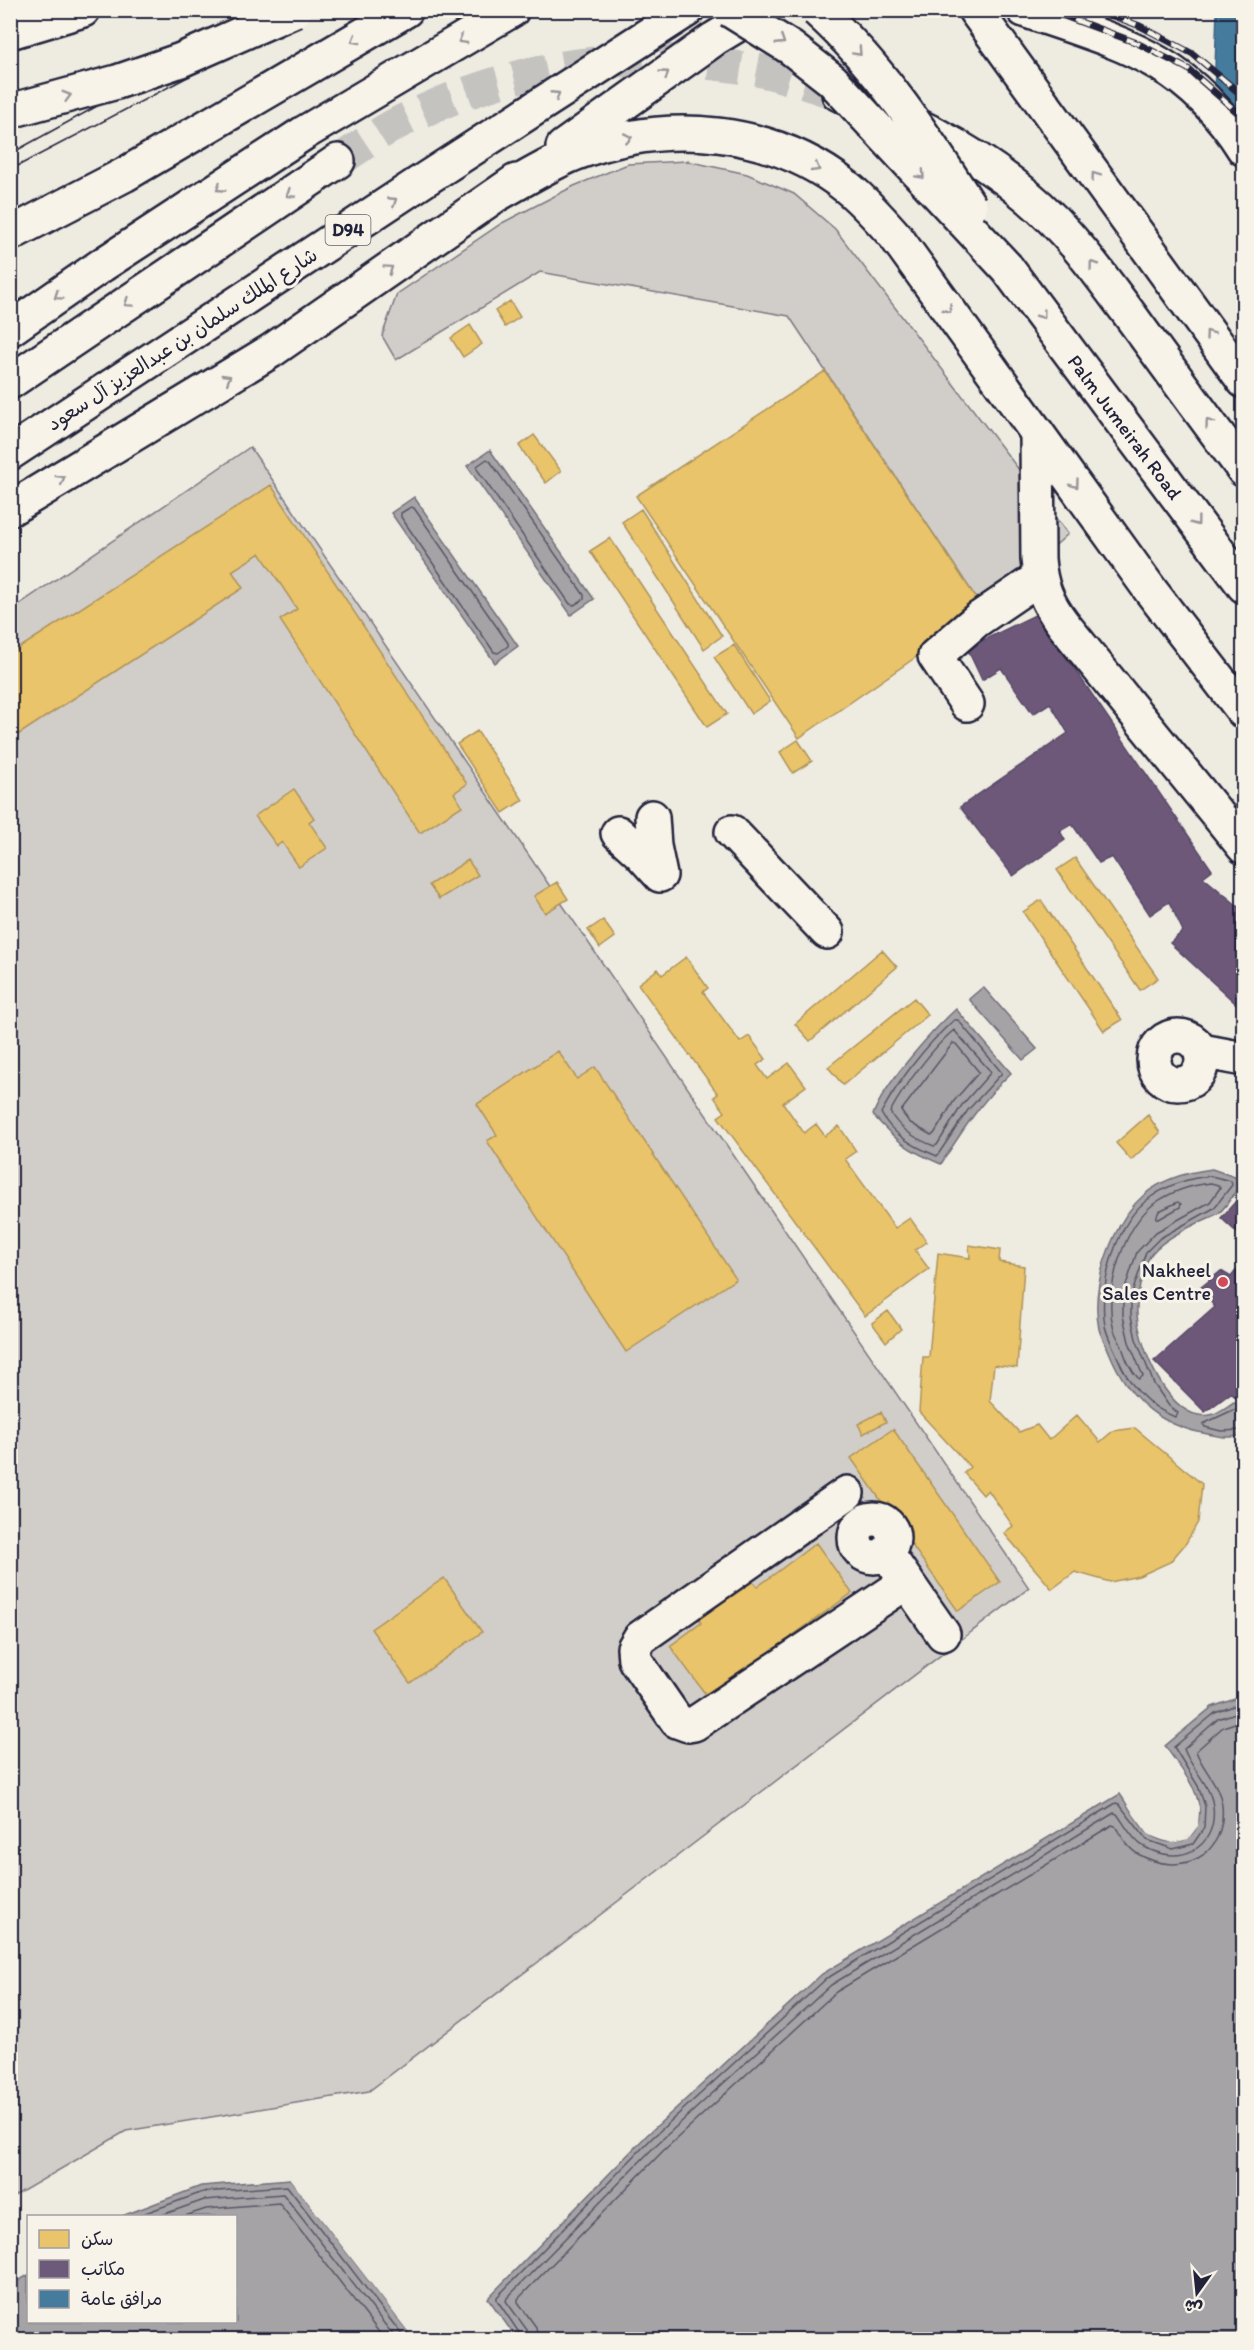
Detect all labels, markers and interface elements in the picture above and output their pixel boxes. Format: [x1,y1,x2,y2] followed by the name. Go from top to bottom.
[351,33,361,44] one-way arrow
[458,33,468,45] one-way arrow
[774,33,785,44] one-way arrow
[851,45,862,55] one-way arrow
[658,70,669,81] one-way arrow
[61,91,72,103] one-way arrow
[549,91,560,102] one-way arrow
[623,132,633,145] one-way arrow
[810,161,821,173] one-way arrow
[913,168,924,179] one-way arrow
[1091,171,1102,182] one-way arrow
[216,181,227,192] one-way arrow
[286,186,296,198] one-way arrow
[386,197,397,208] one-way arrow
[326,215,370,245] road number: D94
[42,242,323,437] street label: شارع الملك سلمان بن عبدالعزيز آل سعود
[1090,261,1101,272] one-way arrow
[382,265,393,276] one-way arrow
[54,289,65,300] one-way arrow
[124,296,135,307] one-way arrow
[941,303,952,314] one-way arrow
[1034,309,1045,320] one-way arrow
[1205,329,1216,340] one-way arrow
[1063,350,1187,504] street label: Palm Jumeirah Road
[221,373,231,385] one-way arrow
[1205,418,1216,429] one-way arrow
[55,474,65,486] one-way arrow
[1067,478,1078,489] one-way arrow
[1189,516,1200,527] one-way arrow
[1102,1258,1211,1305] place label: Nakheel Sales Centre
[1216,1275,1230,1289] marker: Nakheel Sales Centre
[27,2215,237,2323] legend
[81,2228,113,2250] text: سكن
[81,2258,125,2280] text: مكاتب
[1167,2263,1227,2323] north arrow
[81,2288,162,2310] text: مرافق عامة
[1182,2296,1204,2318] text: ش

